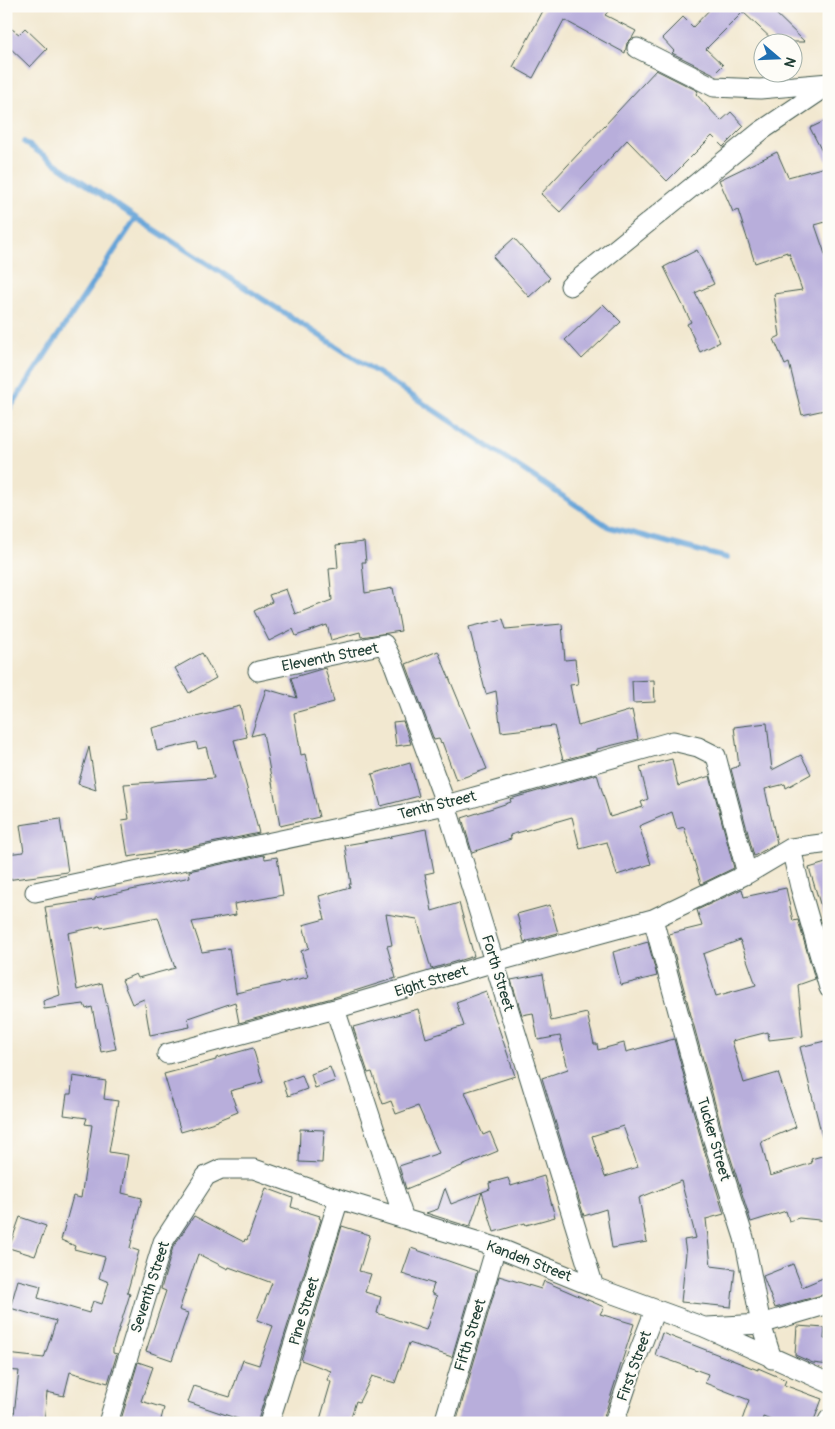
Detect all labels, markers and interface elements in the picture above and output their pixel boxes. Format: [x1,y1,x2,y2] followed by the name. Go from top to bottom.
[752,32,802,82] north arrow
[780,55,799,69] text: N
[280,639,381,676] street label: Eleventh Street
[396,786,479,824] street label: Tenth Street
[477,933,518,1014] street label: Forth Street
[392,961,471,1002] street label: Eight Street
[693,1095,735,1184] street label: Tucker Street
[483,1236,575,1287] street label: Kandeh Street
[127,1238,175,1335] street label: Seventh Street
[285,1274,324,1348] street label: Pine Street
[450,1296,491,1374] street label: Fifth Street
[613,1327,656,1404] street label: First Street

